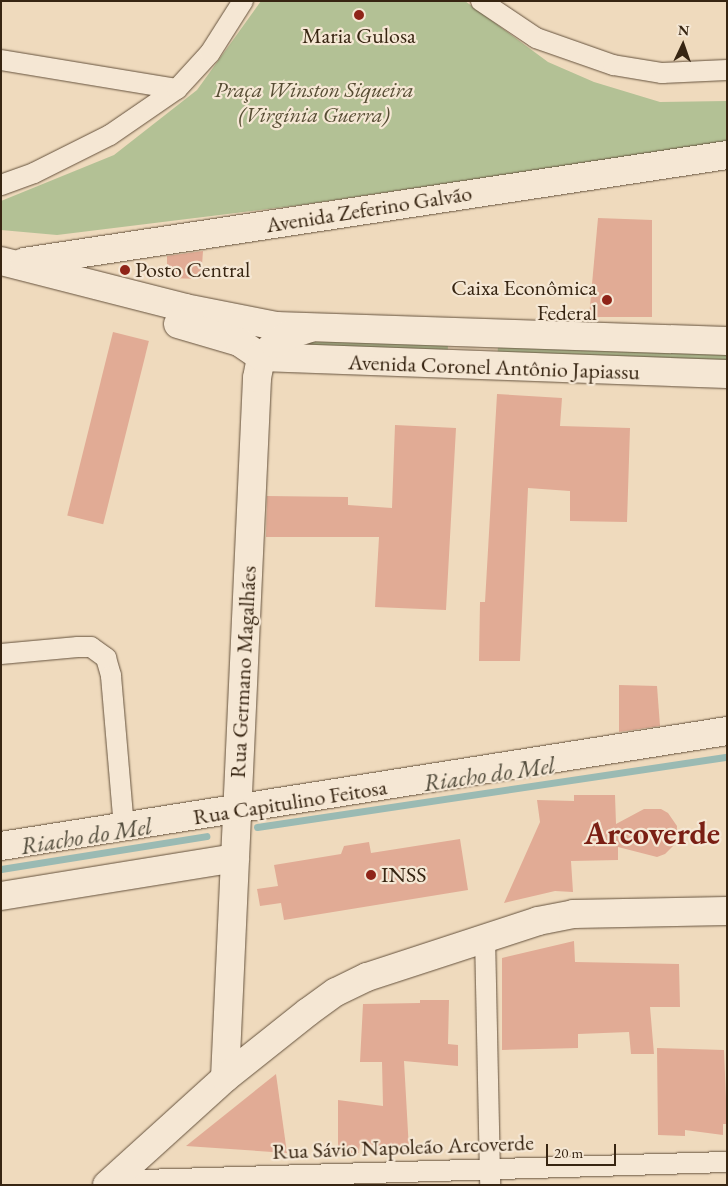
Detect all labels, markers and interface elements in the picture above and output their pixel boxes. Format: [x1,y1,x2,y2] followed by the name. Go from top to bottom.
[353,9,365,21] marker: Maria Gulosa
[658,20,708,70] north arrow
[678,21,690,39] text: N
[302,23,416,49] place label: Maria Gulosa
[214,76,414,128] park label: Praça Winston Siqueira (Virgínia Guerra)
[264,180,474,238] street label: Avenida Zeferino Galvão
[135,257,250,283] place label: Posto Central
[119,264,131,276] marker: Posto Central
[451,274,597,326] place label: Caixa Econômica Federal
[601,294,613,306] marker: Caixa Econômica Federal
[348,349,640,385] street label: Avenida Coronel Antônio Japiassu
[224,565,262,779] street label: Rua Germano Magalhães
[421,751,557,797] water label: Riacho do Mel
[191,774,389,830] street label: Rua Capitulino Feitosa
[18,811,154,861] water label: Riacho do Mel
[584,814,720,852] district label: Arcoverde
[381,862,426,888] place label: INSS
[365,869,377,881] marker: INSS
[272,1129,534,1165] street label: Rua Sávio Napoleão Arcoverde
[548,1134,618,1166] scale bar
[554,1143,583,1162] text: 20 m

